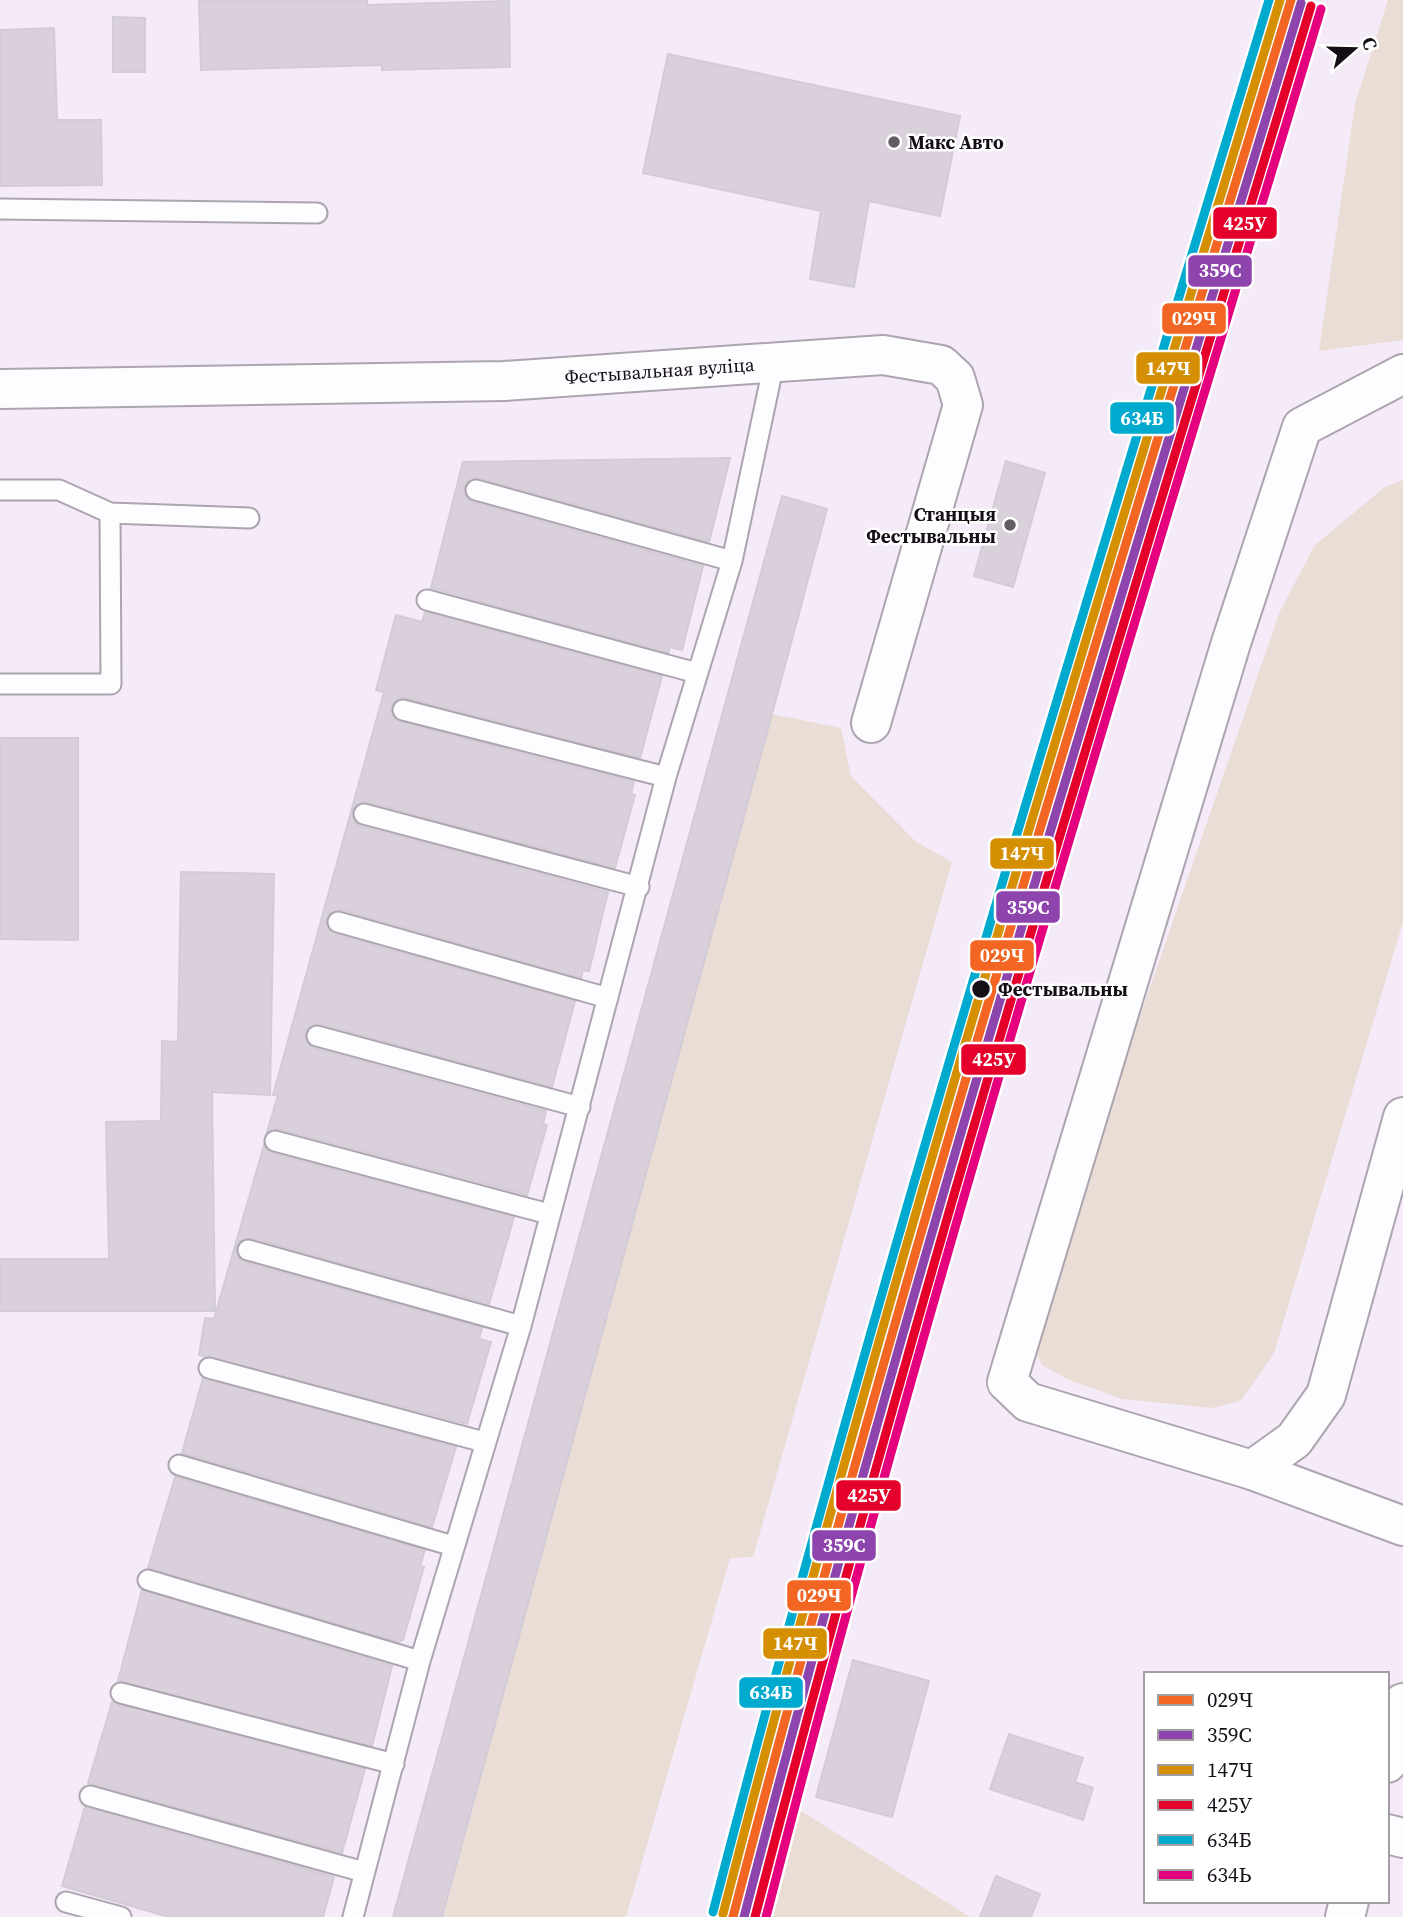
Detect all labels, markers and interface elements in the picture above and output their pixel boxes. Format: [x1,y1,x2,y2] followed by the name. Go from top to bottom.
[1319,14,1389,84] north arrow
[1356,33,1384,53] text: С
[908,129,1004,155] place label: Макс Авто
[886,134,902,150] marker: Макс Авто
[1212,206,1278,240] line badge: 425У
[1223,210,1267,236] text: 425У
[1187,254,1253,288] line badge: 359С
[1199,257,1242,283] text: 359С
[1161,302,1227,335] line badge: 029Ч
[1172,305,1216,331] text: 029Ч
[564,351,756,390] street label: Фестывальная вуліца
[1135,351,1201,385] line badge: 147Ч
[1146,355,1190,381] text: 147Ч
[1109,401,1175,435] line badge: 634Б
[1121,405,1164,431] text: 634Б
[866,501,996,549] place label: Станцыя Фестывальны
[1002,517,1018,533] marker: Станцыя Фестывальны
[989,837,1055,870] line badge: 147Ч
[1000,840,1044,866] text: 147Ч
[995,890,1061,924] line badge: 359С
[1007,894,1050,920] text: 359С
[969,939,1035,972] line badge: 029Ч
[980,942,1024,968] text: 029Ч
[998,976,1128,1002] place label: Фестывальны
[970,978,992,1000] marker: Фестывальны
[960,1043,1027,1076] line badge: 425У
[972,1046,1016,1072] text: 425У
[835,1479,902,1512] line badge: 425У
[847,1482,891,1508] text: 425У
[811,1529,877,1562] line badge: 359С
[823,1532,866,1558] text: 359С
[786,1579,852,1612] line badge: 029Ч
[797,1582,841,1608] text: 029Ч
[762,1627,828,1660] line badge: 147Ч
[773,1630,817,1656] text: 147Ч
[1144,1672,1389,1903] legend
[738,1676,804,1709] line badge: 634Б
[750,1679,793,1705] text: 634Б
[1207,1685,1253,1714] text: 029Ч
[1207,1720,1252,1749] text: 359С
[1207,1755,1253,1784] text: 147Ч
[1207,1790,1253,1819] text: 425У
[1207,1825,1251,1854] text: 634Б
[1207,1860,1251,1889] text: 634Ь

